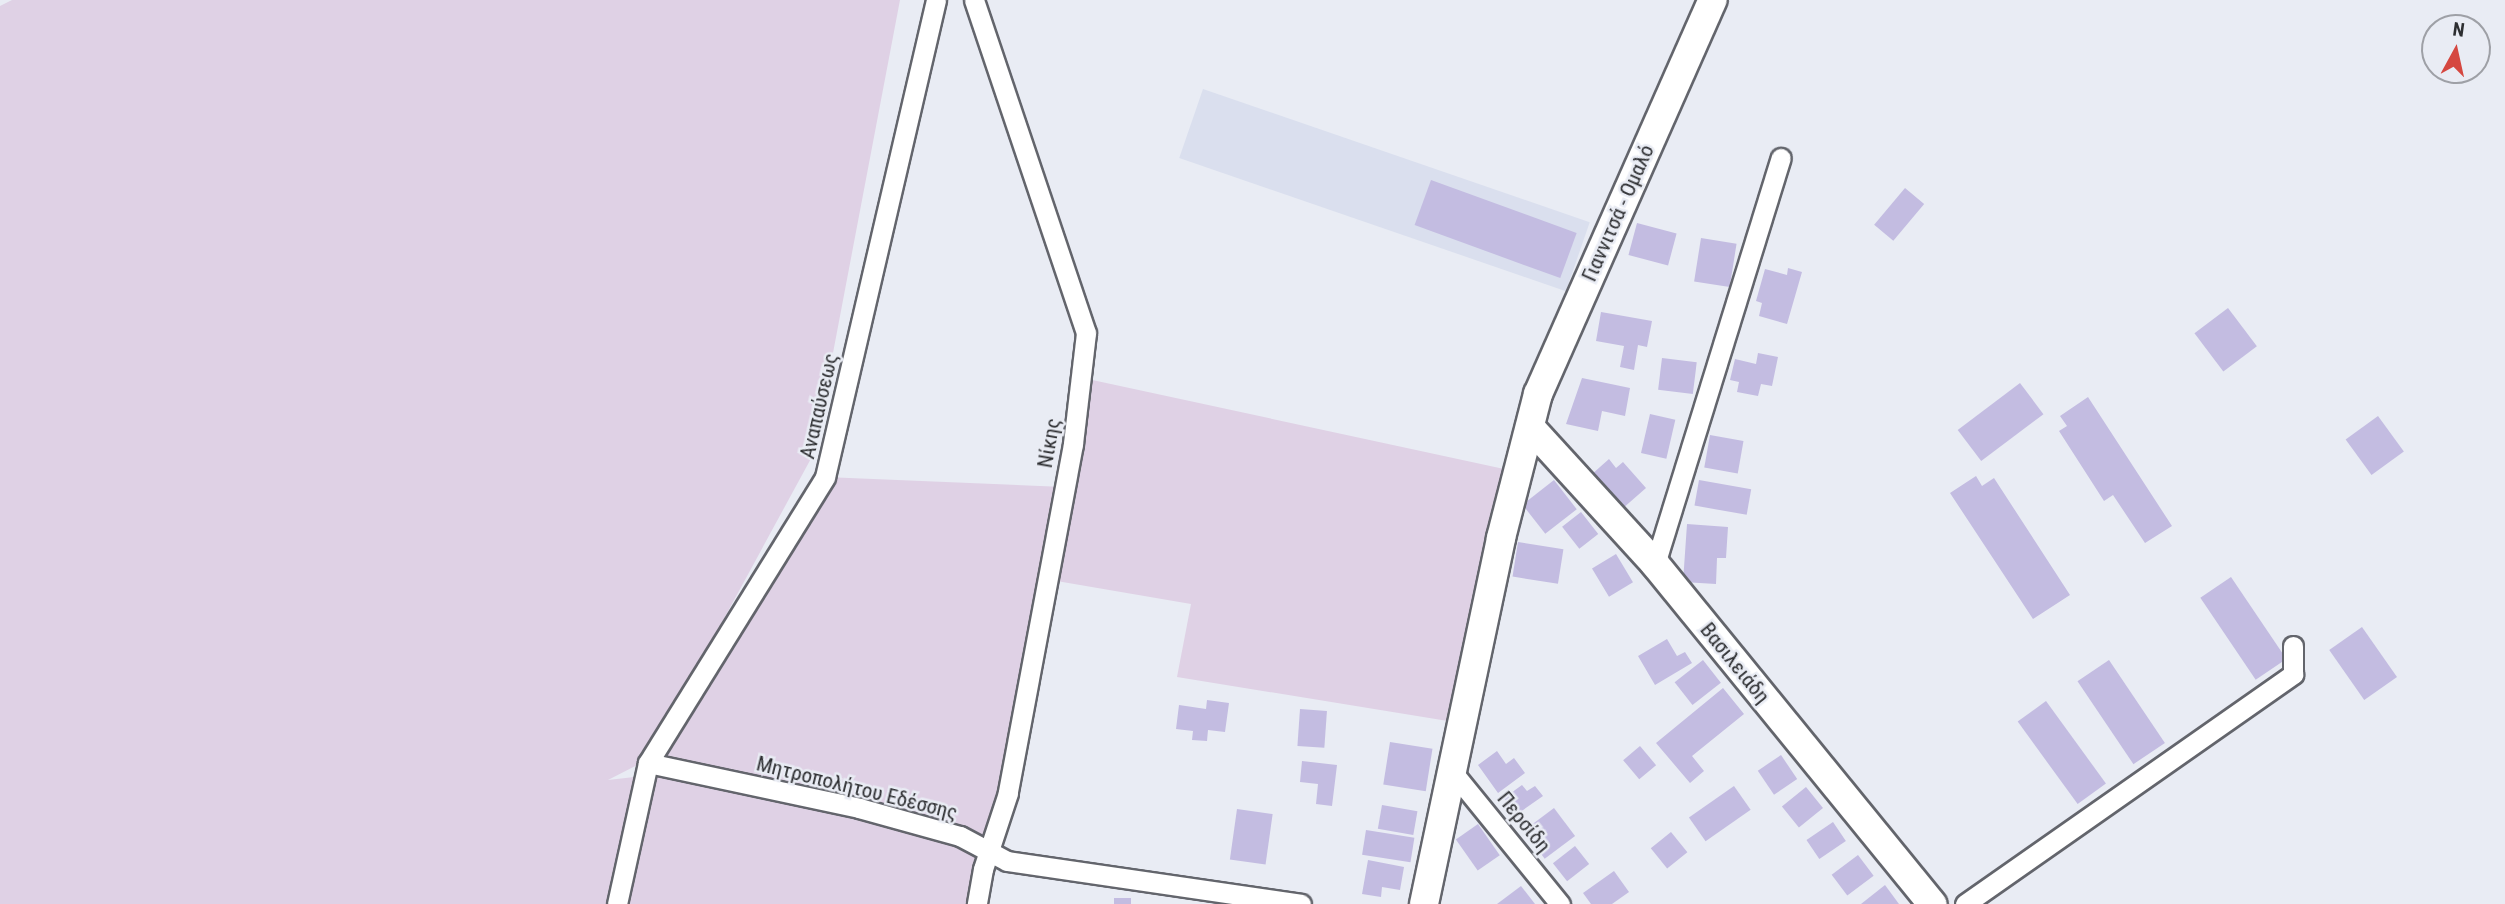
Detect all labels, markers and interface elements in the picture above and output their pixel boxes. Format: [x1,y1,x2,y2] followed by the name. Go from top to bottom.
[2421,14,2491,84] north arrow
[2451,17,2466,42] text: N
[1577,141,1659,285] street label: Γιαννιτσά - Ομαλό
[795,351,843,461] street label: Αναπαύσεως
[1032,416,1066,470] street label: Νίκης
[1695,618,1775,708] street label: Βασιλειάδη
[754,751,960,825] street label: Μητροπολήτου Εδέσσης
[1492,786,1556,858] street label: Περσίδη

